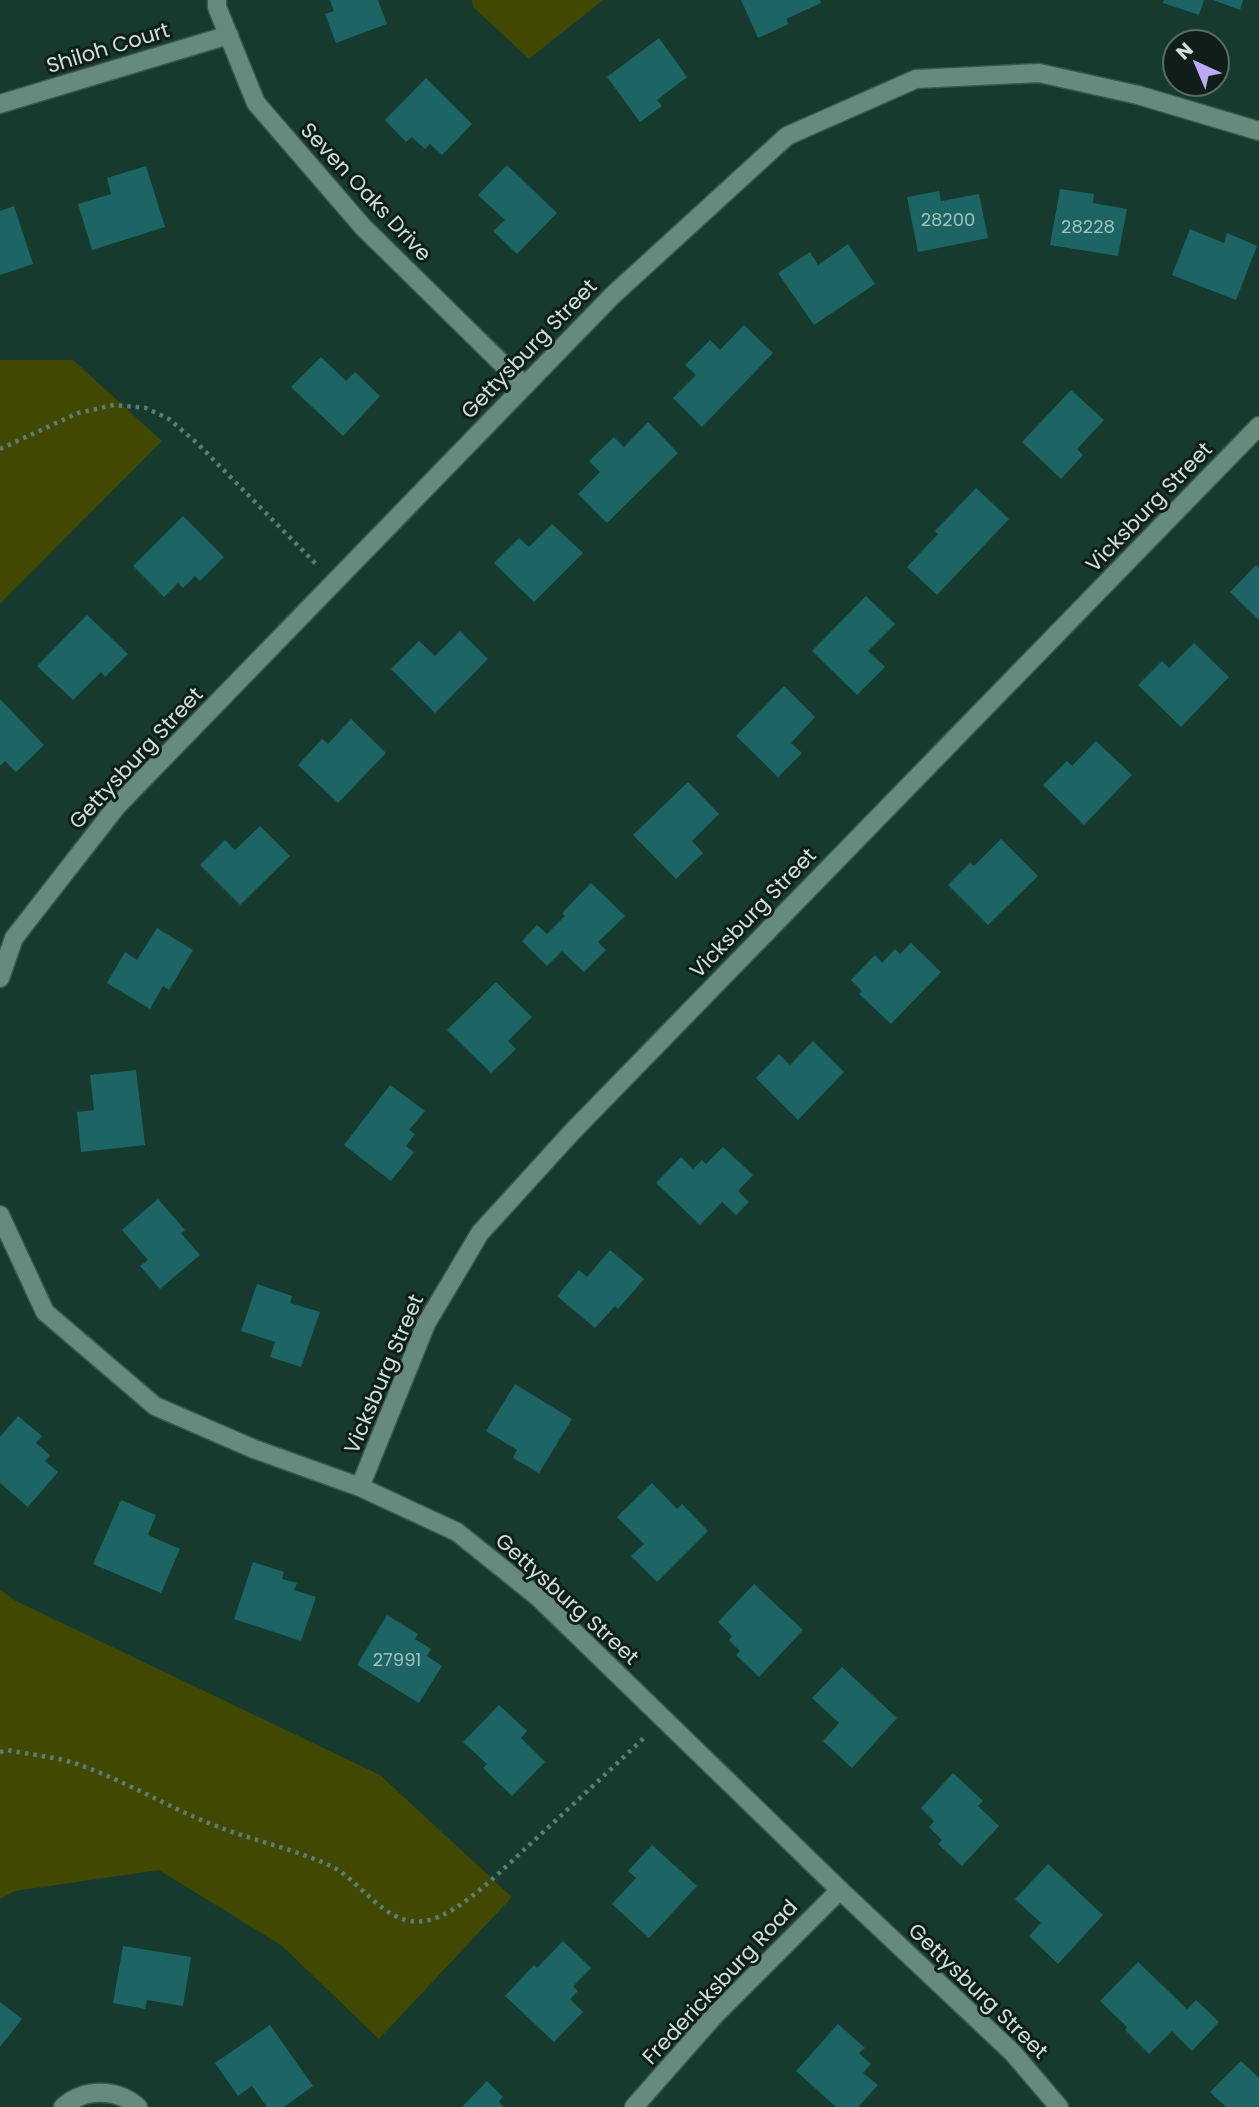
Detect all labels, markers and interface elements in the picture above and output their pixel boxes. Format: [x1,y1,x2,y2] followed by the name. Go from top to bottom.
[43,15,173,80] street label: Shiloh Court
[1161,28,1231,98] north arrow
[1170,36,1199,66] text: N
[294,116,438,267] street label: Seven Oaks Drive
[921,207,975,232] house number: 28200
[1061,214,1115,239] house number: 28228
[454,272,603,425] street label: Gettysburg Street
[1079,435,1218,578] street label: Vicksburg Street
[62,680,209,835] street label: Gettysburg Street
[683,841,822,984] street label: Vicksburg Street
[337,1290,430,1458] street label: Vicksburg Street
[489,1526,645,1671] street label: Gettysburg Street
[373,1647,421,1672] house number: 27991
[635,1893,804,2071] street label: Fredericksburg Road
[902,1916,1055,2065] street label: Gettysburg Street

